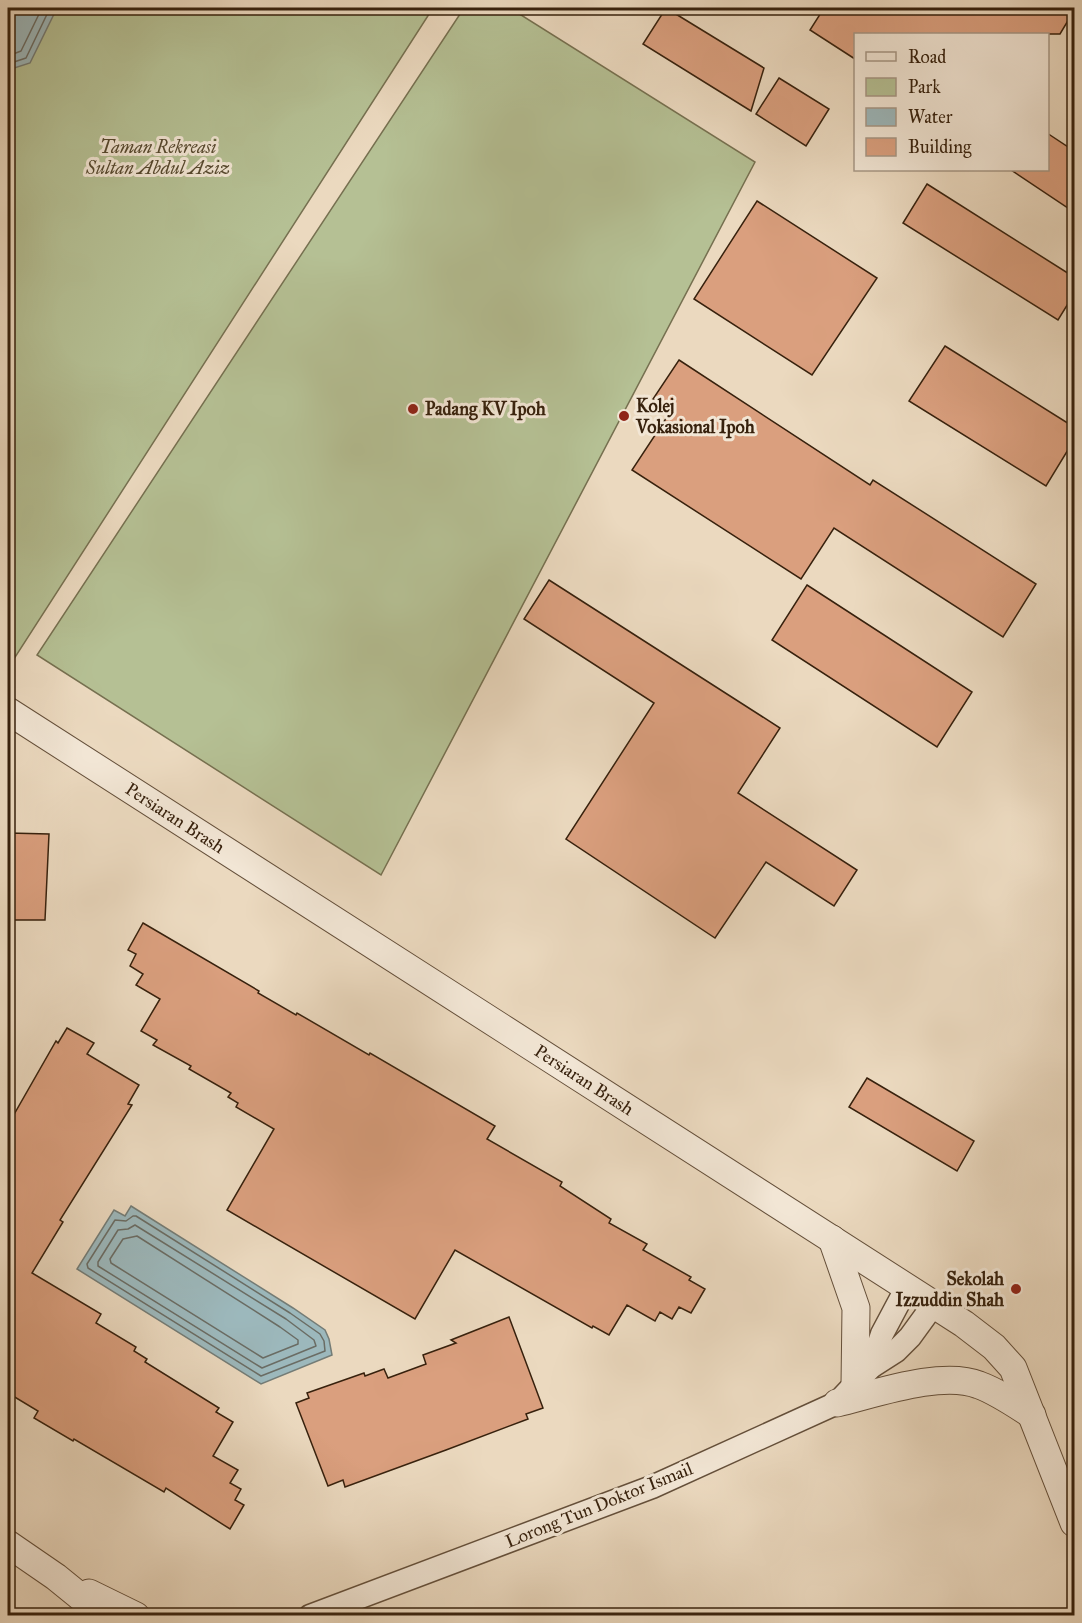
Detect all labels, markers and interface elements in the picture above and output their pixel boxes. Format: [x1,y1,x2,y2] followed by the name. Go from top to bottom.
[854,33,1049,171] legend
[908,46,946,68] text: Road
[908,76,941,98] text: Park
[908,106,953,128] text: Water
[85,136,230,179] park label: Taman Rekreasi Sultan Abdul Aziz
[908,136,972,159] text: Building
[635,395,756,439] place label: Kolej Vokasional Ipoh
[425,398,547,421] place label: Padang KV Ipoh
[406,402,420,416] marker: Padang KV Ipoh
[617,409,631,423] marker: Kolej Vokasional Ipoh
[121,778,229,858] street label: Persiaran Brash
[530,1040,638,1120] street label: Persiaran Brash
[896,1268,1005,1311] place label: Sekolah Izzuddin Shah
[1009,1282,1023,1296] marker: Sekolah Izzuddin Shah
[502,1457,696,1554] street label: Lorong Tun Doktor Ismail

